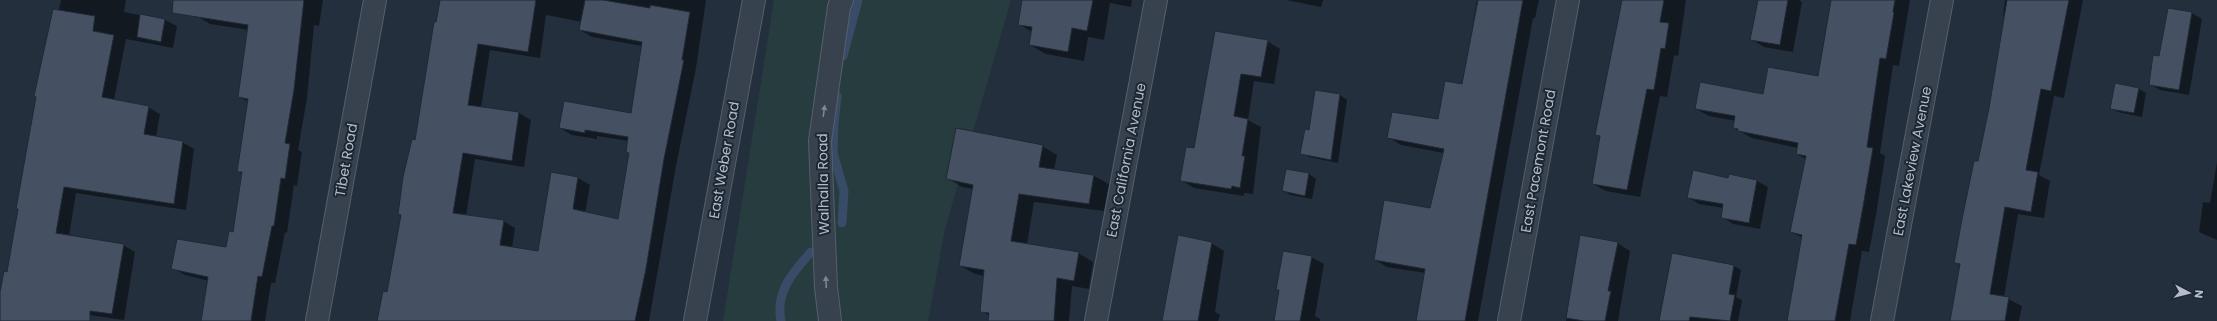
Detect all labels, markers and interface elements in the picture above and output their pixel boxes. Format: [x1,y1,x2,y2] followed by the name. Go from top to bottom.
[1101,81,1151,239] street label: East California Avenue
[1888,84,1936,237] street label: East Lakeview Avenue
[1516,88,1560,234] street label: East Pacemont Road
[704,100,744,220] street label: East Weber Road
[821,105,827,117] one-way arrow
[330,122,362,198] street label: Tibet Road
[812,133,834,235] street label: Walhalla Road
[2169,273,2209,313] north arrow
[822,276,829,288] one-way arrow
[2190,289,2207,299] text: N

